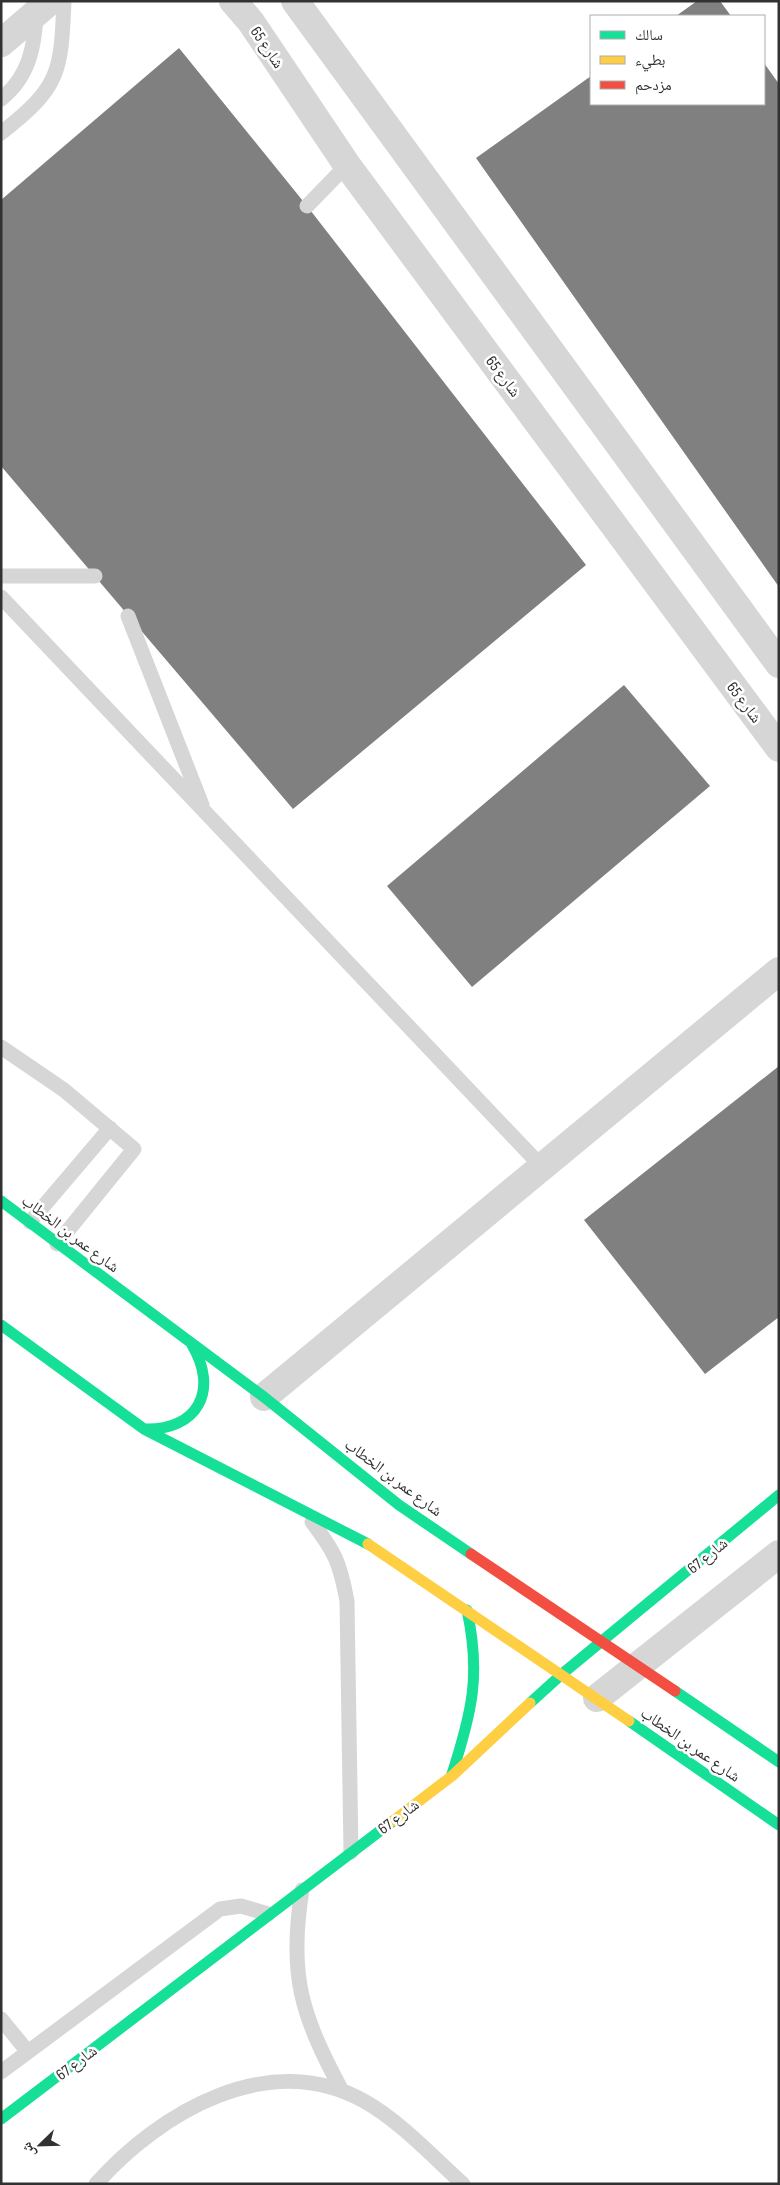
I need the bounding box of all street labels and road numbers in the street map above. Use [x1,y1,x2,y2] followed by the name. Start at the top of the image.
[246,23,288,72] street label: شارع 65
[481,353,524,401] street label: شارع 65
[722,679,765,727] street label: شارع 65
[18,1191,123,1277] street label: شارع عمر بن الخطاب
[341,1435,446,1521] street label: شارع عمر بن الخطاب
[684,1534,732,1578] street label: شارع 67
[637,1704,744,1787] street label: شارع عمر بن الخطاب
[375,1796,423,1839] street label: شارع 67
[53,2042,101,2085] street label: شارع 67

